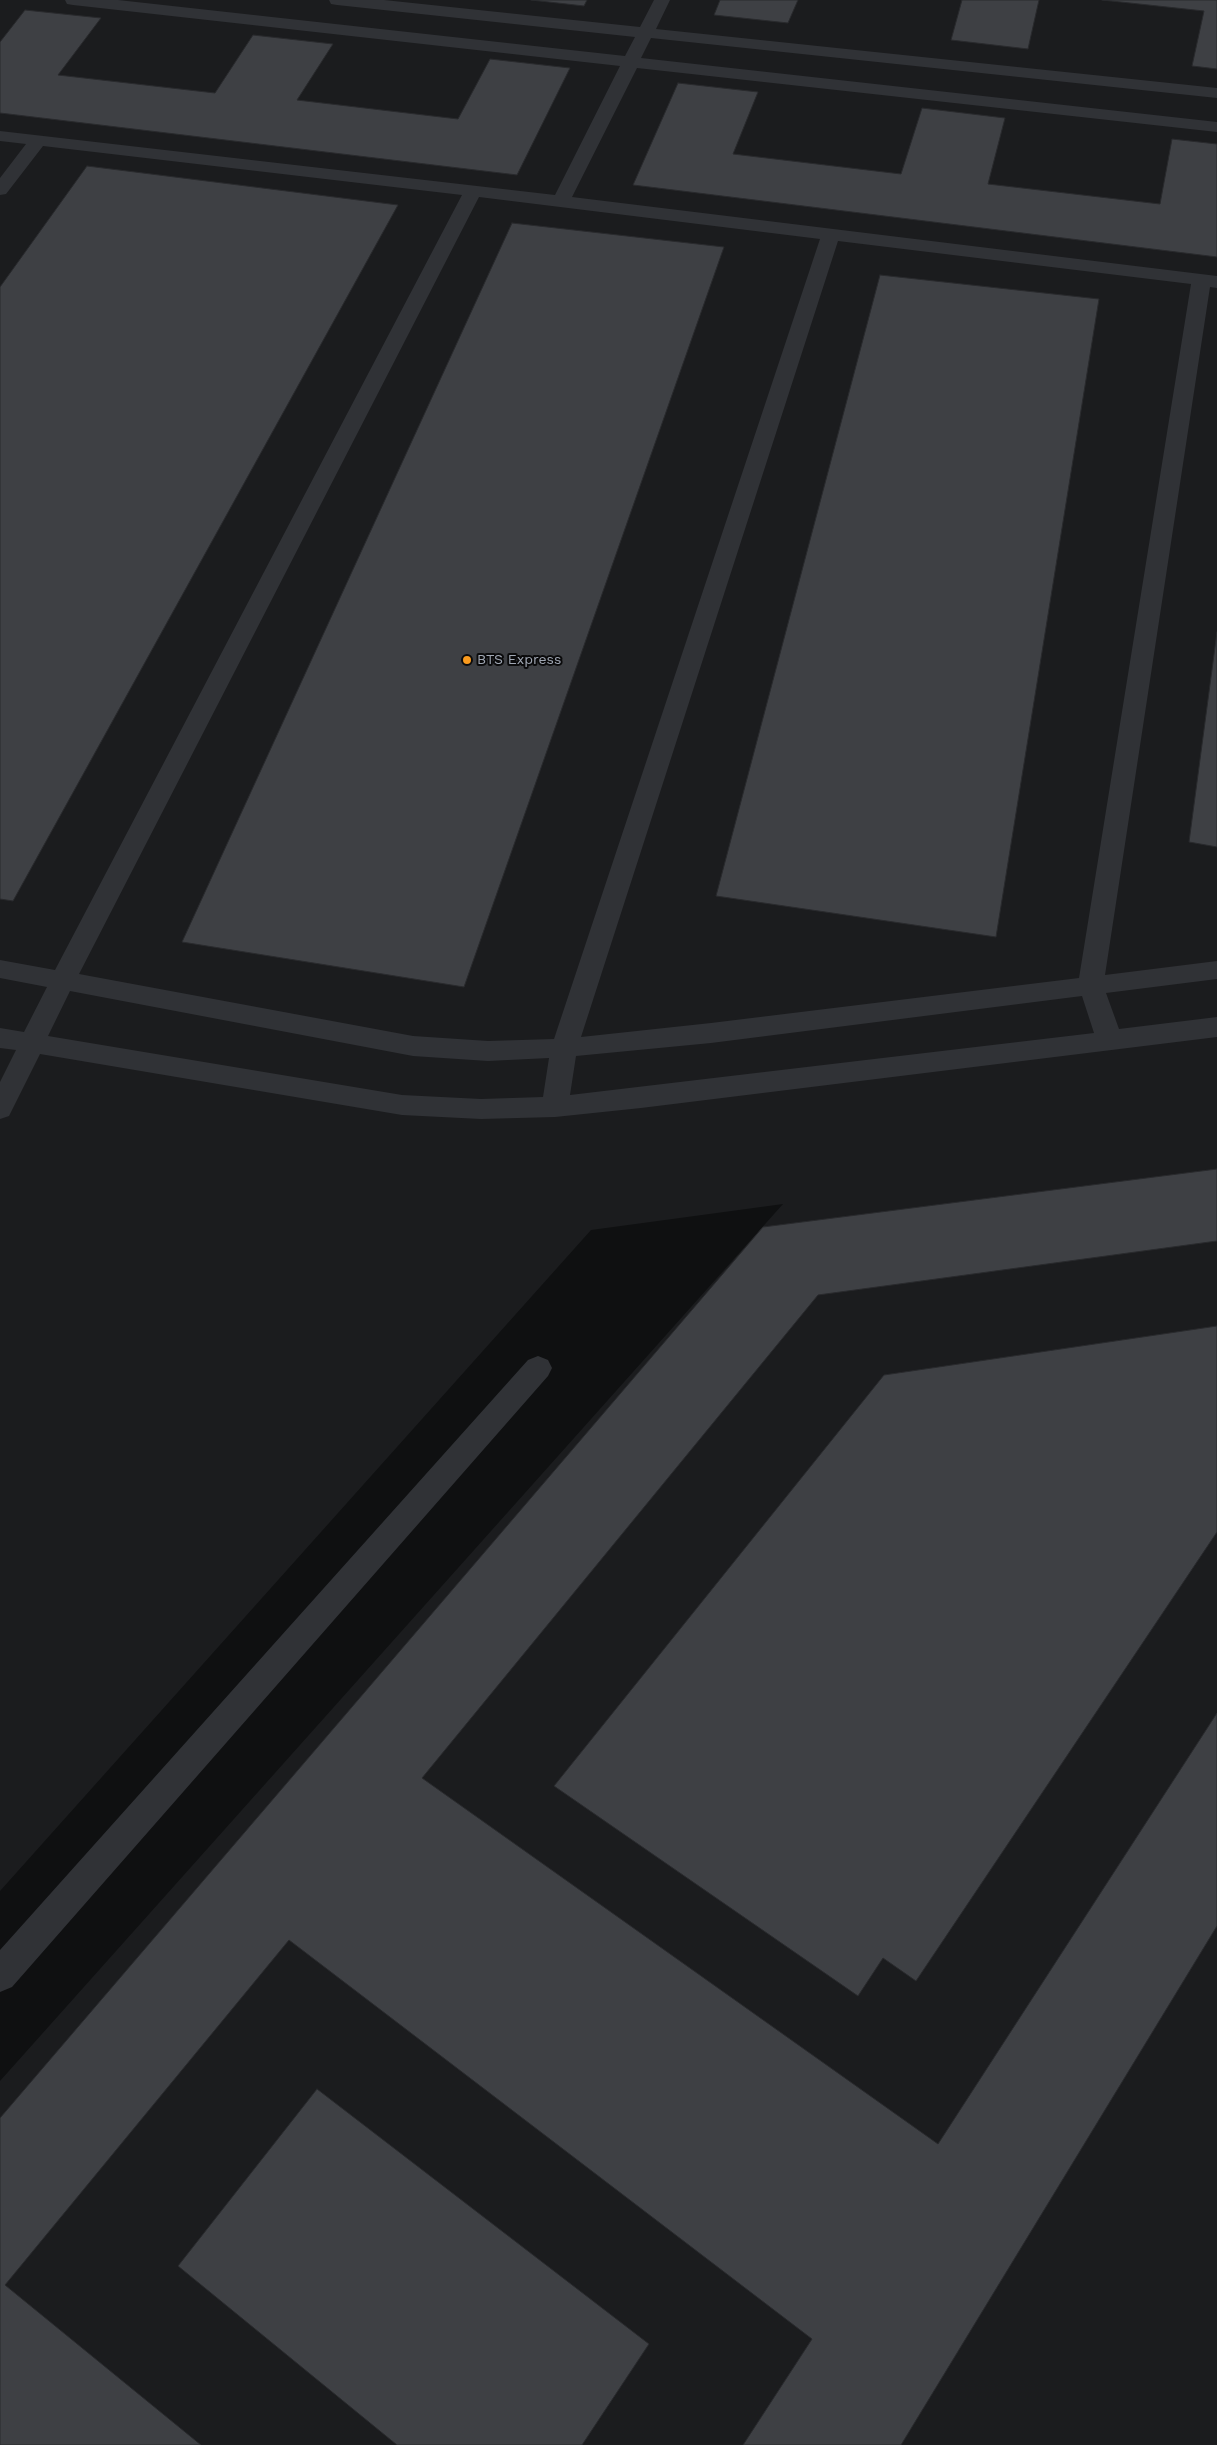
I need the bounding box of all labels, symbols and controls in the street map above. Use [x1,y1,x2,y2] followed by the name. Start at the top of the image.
[477,652,561,668] place label: BTS Express
[461,654,473,666] marker: BTS Express

